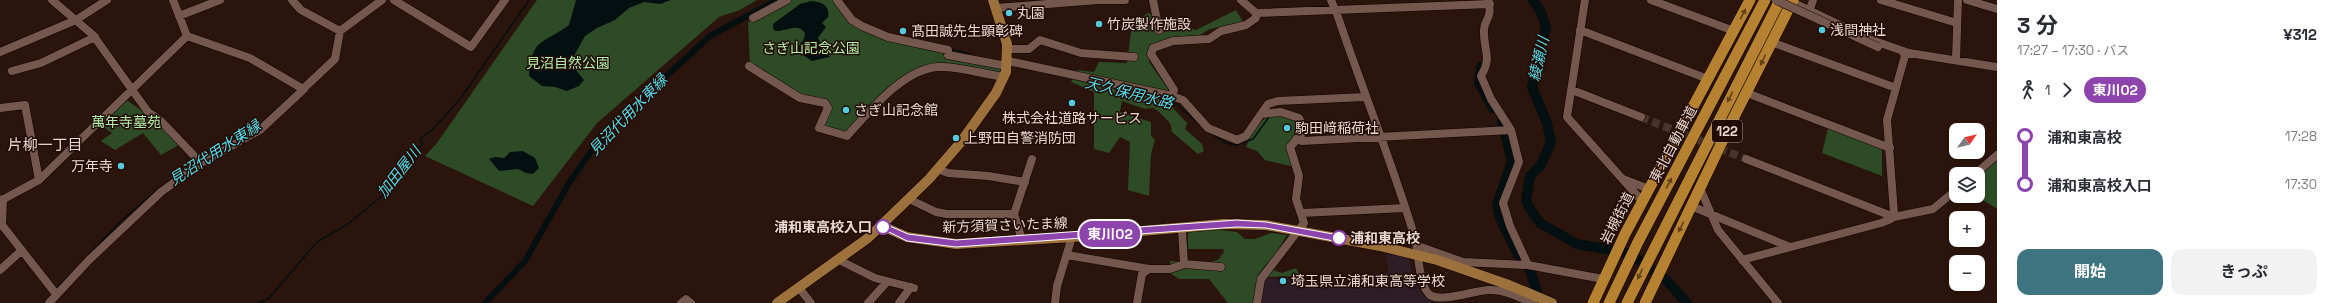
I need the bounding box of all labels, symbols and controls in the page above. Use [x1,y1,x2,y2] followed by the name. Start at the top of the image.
[1017,4,1045,22] place label: 丸園
[1004,8,1014,18] marker: 丸園
[1739,8,1746,20] one-way arrow
[2017,11,2058,39] text: 3 分
[1107,15,1191,33] place label: 竹炭製作施設
[1094,19,1104,29] marker: 竹炭製作施設
[1830,21,1886,39] place label: 浅間神社
[911,22,1023,40] place label: 髙田誠先生顕彰碑
[1817,25,1827,35] marker: 浅間神社
[2283,25,2317,44] text: ¥312
[898,26,908,36] marker: 髙田誠先生顕彰碑
[1524,33,1553,83] water label: 綾瀬川
[762,39,860,57] park label: さぎ山記念公園
[2017,42,2129,59] text: 17:27 – 17:30 · バス
[526,54,610,72] park label: 見沼自然公園
[1760,54,1766,65] one-way arrow
[584,69,672,159] water label: 見沼代用水東縁
[1083,72,1177,113] water label: 天久保用水路
[2017,79,2039,101] icon: walk
[2056,79,2078,101] icon: forward
[2092,81,2138,99] text: 東川02
[2045,82,2050,99] text: 1
[1727,91,1733,103] one-way arrow
[1067,98,1077,108] marker: 株式会社道路サービス
[854,101,938,119] place label: さぎ山記念館
[1645,103,1701,185] street label: 東北自動車道
[841,105,851,115] marker: さぎ山記念館
[1002,109,1142,127] place label: 株式会社道路サービス
[91,113,161,131] park label: 萬年寺墓苑
[166,115,266,189] water label: 見沼代用水東縁
[1295,119,1379,137] place label: 駒田﨑稲荷社
[1712,120,1742,142] road number: 122
[1282,123,1292,133] marker: 駒田﨑稲荷社
[1949,123,1985,159] north arrow
[1949,123,1985,291] map controls
[2047,128,2122,147] text: 浦和東高校
[2285,128,2317,145] text: 17:28
[964,129,1076,147] place label: 上野田自警消防団
[951,133,961,143] marker: 上野田自警消防団
[7,135,83,154] district label: 片柳一丁目
[373,141,426,201] water label: 加田屋川
[71,157,113,175] place label: 万年寺
[116,161,126,171] marker: 万年寺
[1949,167,1985,203] button: layers
[2047,176,2152,195] text: 浦和東高校入口
[2285,176,2317,193] text: 17:30
[1666,177,1672,189] one-way arrow
[1596,189,1638,247] street label: 岩槻街道
[1949,211,1985,247] button: +
[942,214,1068,236] street label: 新方須賀さいたま線
[774,218,872,236] place label: 浦和東高校入口
[875,219,891,235] marker: 浦和東高校入口
[1082,221,1138,247] line badge: 東川02
[1678,221,1684,232] one-way arrow
[1087,225,1133,243] text: 東川02
[1350,229,1420,247] place label: 浦和東高校
[1331,230,1347,246] marker: 浦和東高校
[2017,249,2163,295] button: 開始
[2171,249,2317,295] button: きっぷ
[1949,255,1985,291] button: −
[1637,268,1643,280] one-way arrow
[1291,272,1445,290] place label: 埼玉県立浦和東高等学校
[1278,276,1288,286] marker: 埼玉県立浦和東高等学校

